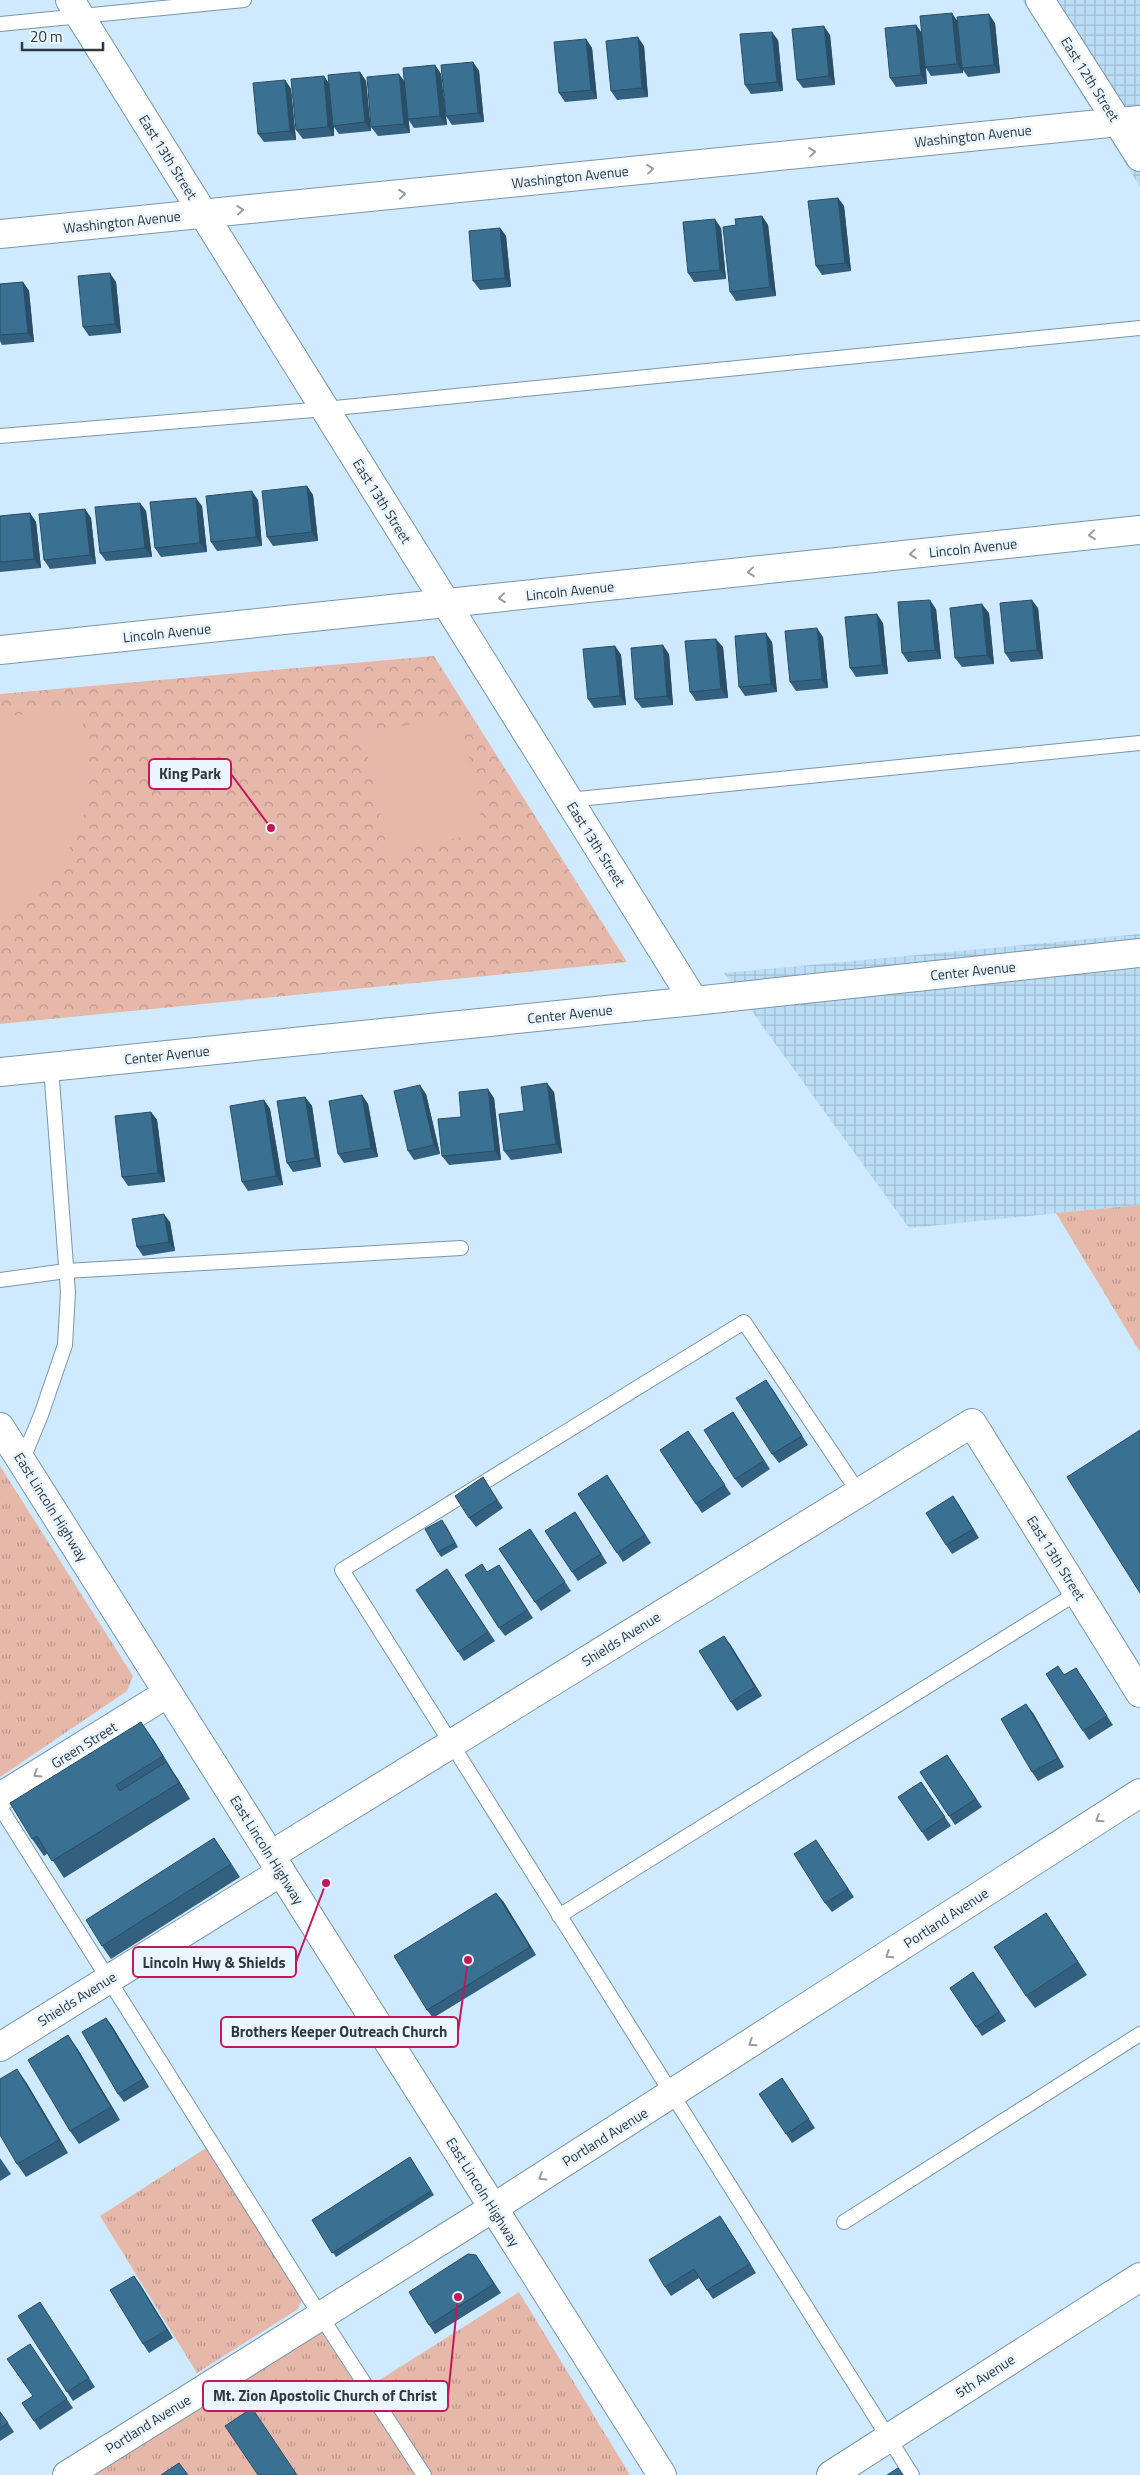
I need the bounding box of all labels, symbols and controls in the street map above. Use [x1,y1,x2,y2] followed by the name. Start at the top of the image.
[22,20,104,52] scale bar
[30,25,63,48] text: 20 m
[1056,32,1125,125] street label: East 12th Street
[134,110,203,203] street label: East 13th Street
[913,119,1033,152] street label: Washington Avenue
[808,147,816,158] one-way arrow
[510,160,630,193] street label: Washington Avenue
[647,164,655,175] one-way arrow
[398,189,406,200] one-way arrow
[62,205,182,238] street label: Washington Avenue
[236,205,244,216] one-way arrow
[348,454,417,547] street label: East 13th Street
[1087,529,1095,540] one-way arrow
[928,532,1018,563] street label: Lincoln Avenue
[908,548,916,559] one-way arrow
[747,566,755,577] one-way arrow
[525,575,615,606] street label: Lincoln Avenue
[498,592,506,603] one-way arrow
[122,617,212,648] street label: Lincoln Avenue
[149,759,231,789] callout: King Park
[159,762,221,785] text: King Park
[562,797,631,890] street label: East 13th Street
[929,956,1017,985] street label: Center Avenue
[526,999,614,1028] street label: Center Avenue
[123,1040,211,1069] street label: Center Avenue
[9,1448,94,1566] street label: East Lincoln Highway
[1022,1511,1091,1604] street label: East 13th Street
[577,1606,664,1671] street label: Shields Avenue
[47,1716,121,1773] street label: Green Street
[34,1767,43,1777] one-way arrow
[225,1791,310,1909] street label: East Lincoln Highway
[1095,1813,1104,1823] one-way arrow
[899,1882,992,1953] street label: Portland Avenue
[133,1947,296,1977] callout: Lincoln Hwy & Shields
[885,1948,894,1958] one-way arrow
[142,1951,286,1974] text: Lincoln Hwy & Shields
[33,1966,120,2031] street label: Shields Avenue
[221,2017,458,2047] callout: Brothers Keeper Outreach Church
[231,2020,447,2043] text: Brothers Keeper Outreach Church
[749,2036,758,2046] one-way arrow
[558,2102,652,2171] street label: Portland Avenue
[441,2133,526,2251] street label: East Lincoln Highway
[538,2171,547,2181] one-way arrow
[951,2348,1019,2403] street label: 5th Avenue
[203,2381,448,2411] callout: Mt. Zion Apostolic Church of Christ
[213,2384,438,2407] text: Mt. Zion Apostolic Church of Christ
[101,2389,195,2458] street label: Portland Avenue

